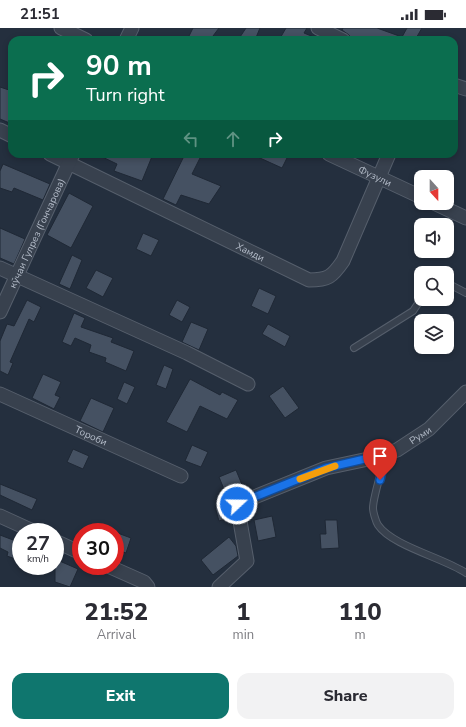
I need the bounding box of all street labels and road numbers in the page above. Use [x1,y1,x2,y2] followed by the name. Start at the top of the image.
[356,163,394,190] street label: Фузули
[6,176,69,291] street label: кӯчаи Гулрез (Гончарова)
[233,240,267,265] street label: Хамди
[72,423,109,450] street label: Тороби
[407,423,435,448] street label: Руми

